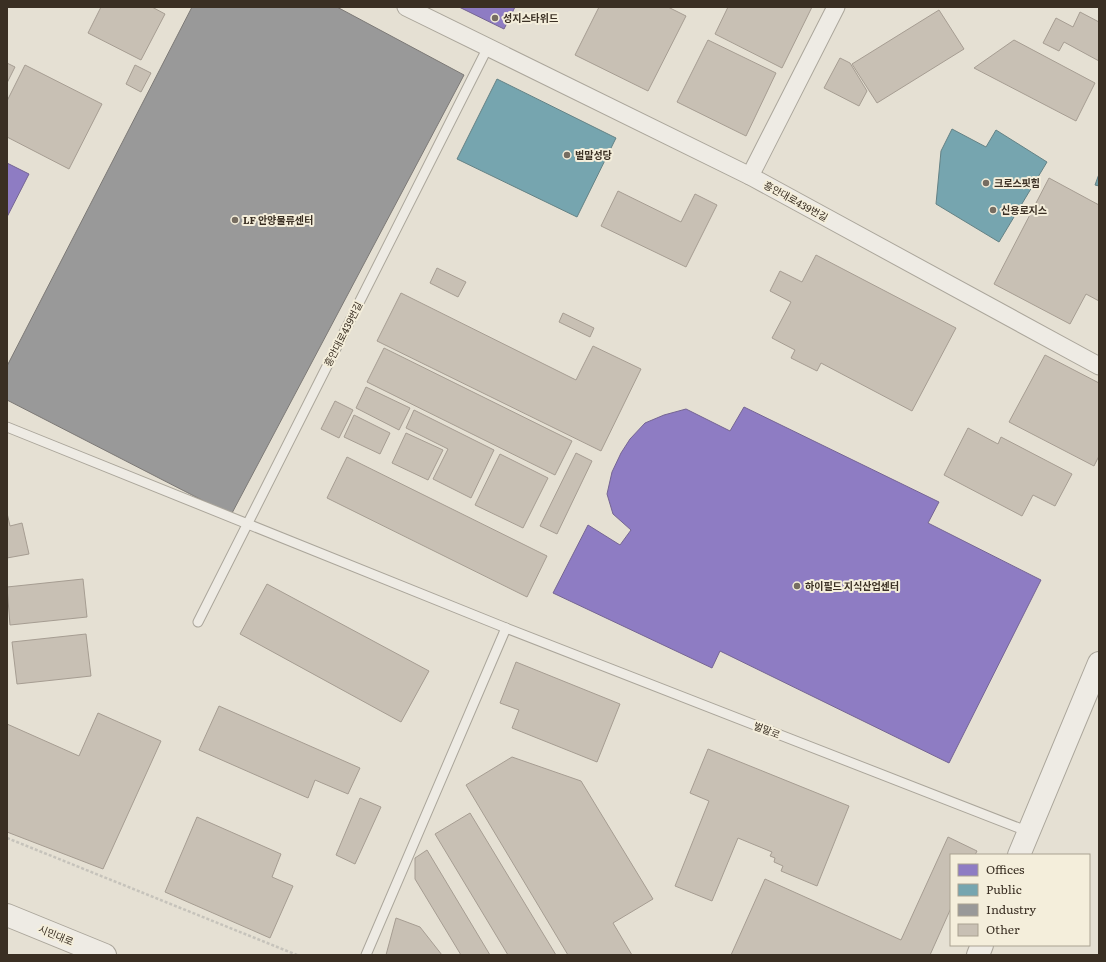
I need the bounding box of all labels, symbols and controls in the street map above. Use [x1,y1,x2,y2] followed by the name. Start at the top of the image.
[503,10,558,25] place label: 성지스타위드
[490,13,500,23] marker: 성지스타위드
[575,147,612,162] place label: 벌말성당
[562,150,572,160] marker: 벌말성당
[994,175,1040,190] place label: 크로스핏힘
[761,177,831,224] street label: 흥안대로439번길
[981,178,991,188] marker: 크로스핏힘
[1001,202,1047,217] place label: 신용로지스
[988,205,998,215] marker: 신용로지스
[243,212,313,227] place label: LF 안양물류센터
[230,215,240,225] marker: LF 안양물류센터
[320,299,365,369] street label: 흥안대로439번길
[805,578,899,593] place label: 하이필드 지식산업센터
[792,581,802,591] marker: 하이필드 지식산업센터
[752,718,783,741] street label: 벌말로
[950,854,1090,946] legend
[986,860,1025,878] text: Offices
[986,880,1022,898] text: Public
[986,900,1036,918] text: Industry
[986,920,1020,938] text: Other
[36,921,76,948] street label: 시민대로

